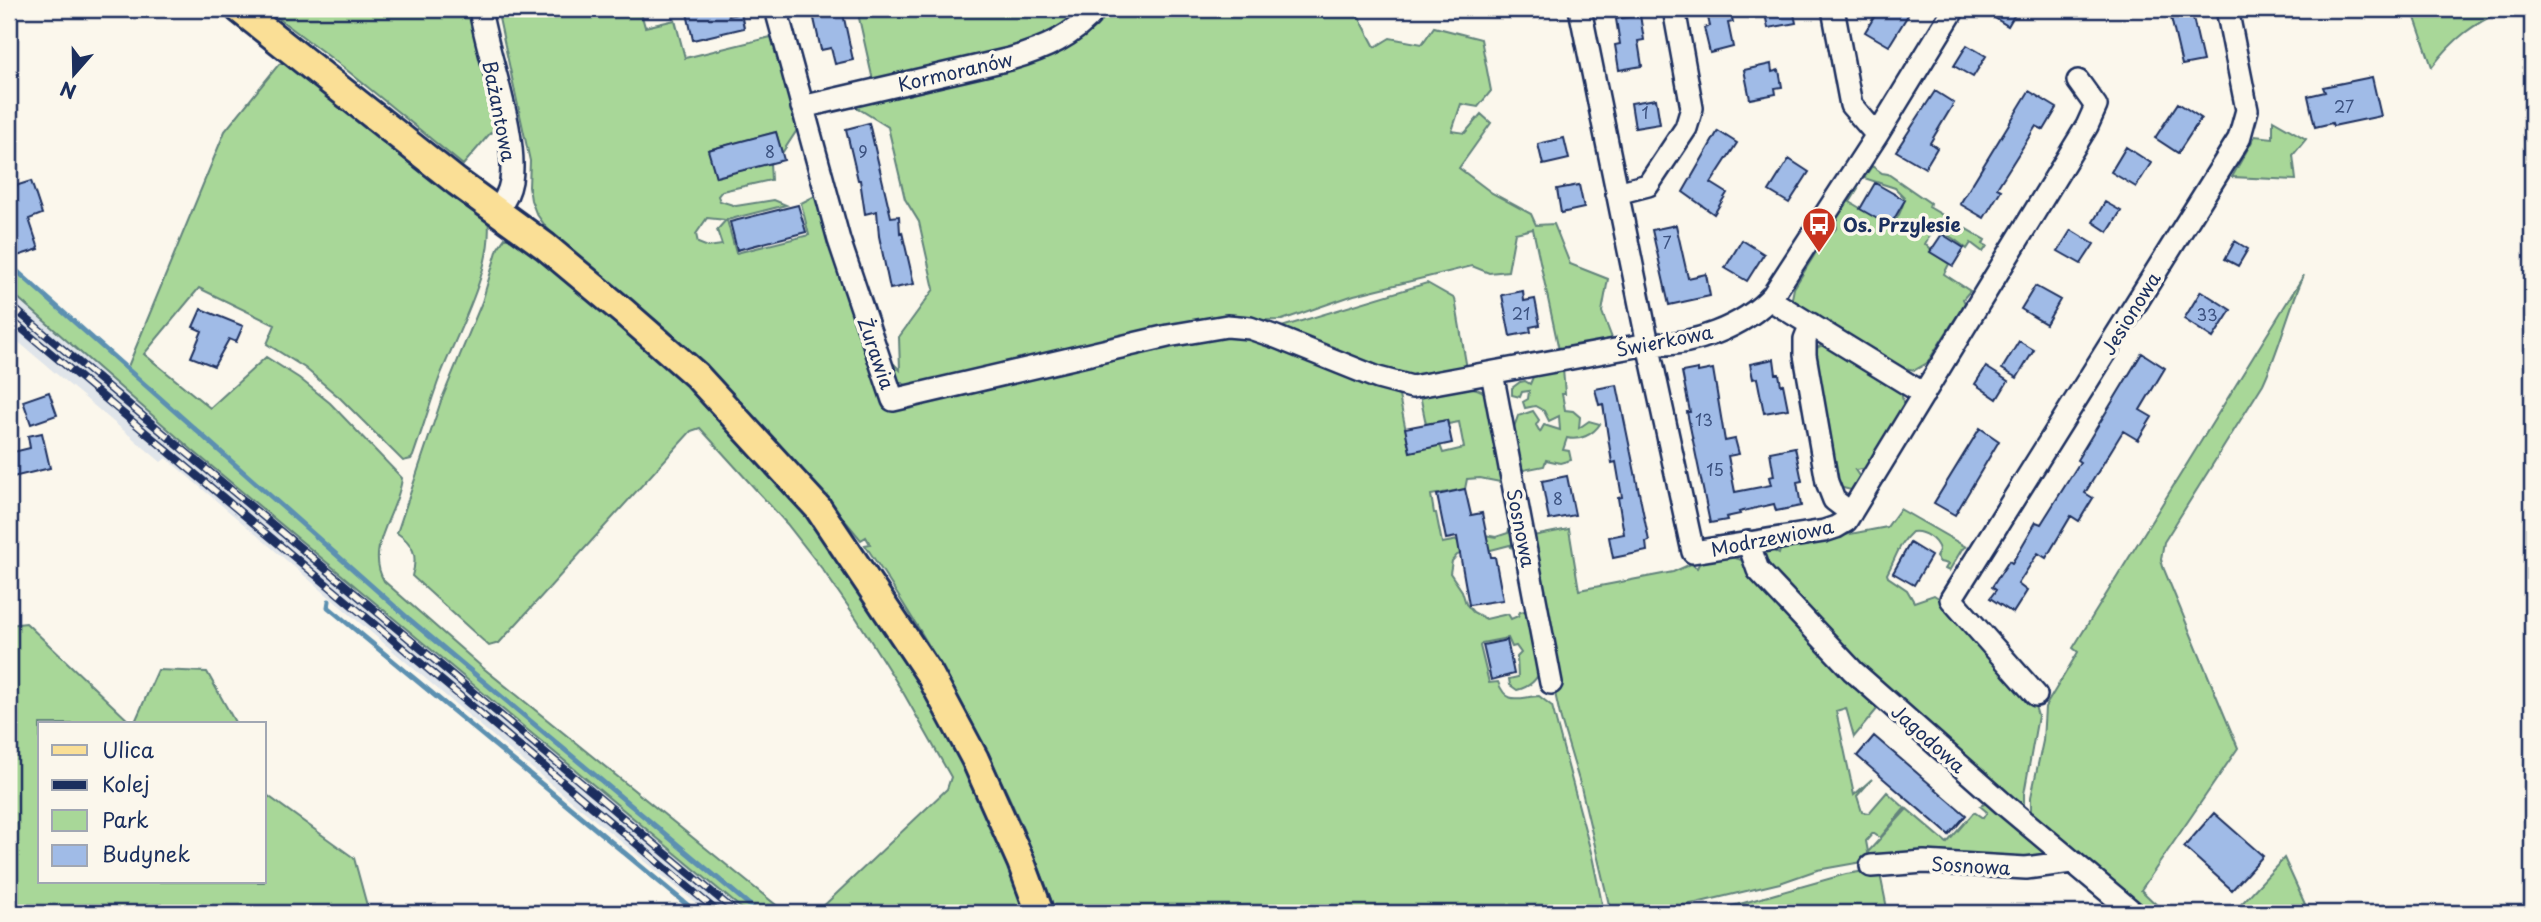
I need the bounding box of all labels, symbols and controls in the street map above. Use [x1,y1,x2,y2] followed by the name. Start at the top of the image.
[38,38,108,108] north arrow
[895,44,1015,98] street label: Kormoranów
[477,58,524,164] street label: Bażantowa
[56,75,80,107] text: N
[2334,94,2354,118] house number: 27
[1641,100,1649,124] house number: 1
[765,139,775,163] house number: 8
[858,139,868,163] house number: 9
[1800,205,1838,254] bus stop icon: Os. Przylesie
[1843,210,1961,238] place label: Os. Przylesie
[1662,230,1672,254] house number: 7
[2093,266,2167,360] street label: Jesionowa
[1512,301,1530,325] house number: 21
[2196,302,2218,326] house number: 33
[852,313,903,393] street label: Żurawia
[1613,317,1715,363] street label: Świerkowa
[1695,407,1713,431] house number: 13
[1706,457,1724,481] house number: 15
[1501,486,1543,570] street label: Sosnowa
[1553,486,1563,510] house number: 8
[1708,511,1836,563] street label: Modrzewiowa
[1886,697,1973,779] street label: Jagodowa
[38,722,266,884] legend
[102,733,155,765] text: Ulica
[102,767,150,799] text: Kolej
[102,803,149,835] text: Park
[102,837,191,869] text: Budynek
[1931,849,2011,881] street label: Sosnowa

